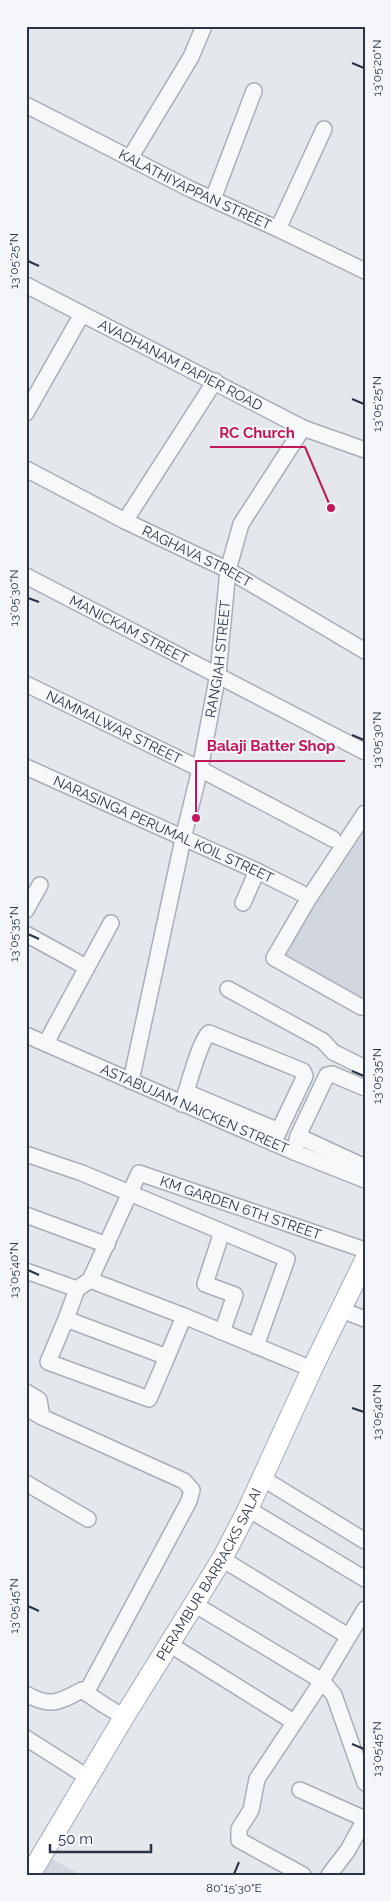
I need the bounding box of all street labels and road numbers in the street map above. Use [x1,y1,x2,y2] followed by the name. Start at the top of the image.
[116,146,274,233] street label: KALATHIYAPPAN STREET
[96,316,265,414] street label: AVADHANAM PAPIER ROAD
[140,522,255,590] street label: RAGHAVA STREET
[67,592,192,667] street label: MANICKAM STREET
[202,599,233,719] street label: RANGIAH STREET
[44,687,185,767] street label: NAMMALWAR STREET
[51,772,277,886] street label: NARASINGA PERUMAL KOIL STREET
[98,1061,291,1157] street label: ASTABUJAM NAICKEN STREET
[158,1173,324,1243] street label: KM GARDEN 6TH STREET
[153,1486,264,1663] street label: PERAMBUR BARRACKS SALAI

